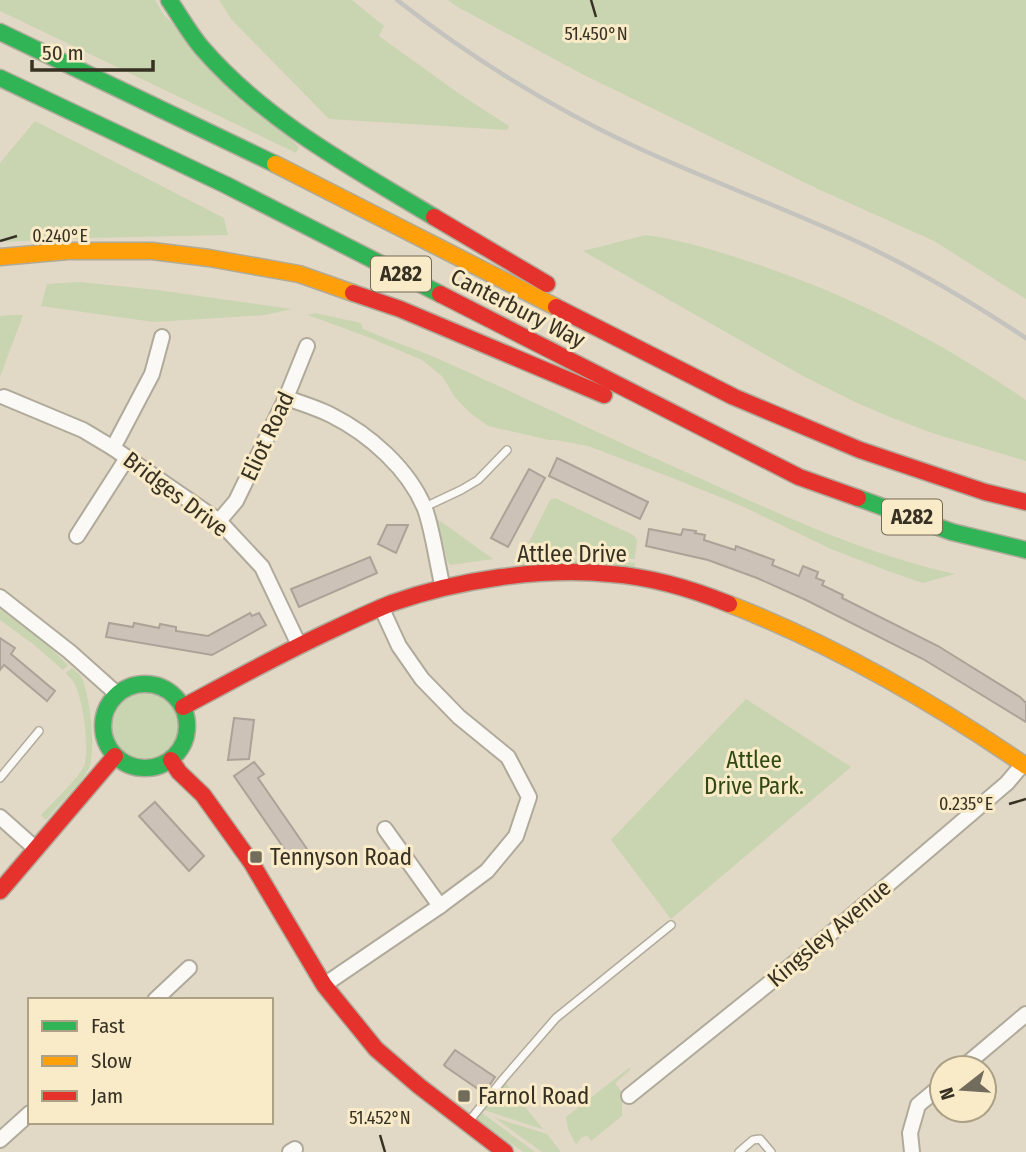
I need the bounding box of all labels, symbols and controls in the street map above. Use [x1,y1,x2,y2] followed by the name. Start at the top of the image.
[564,23,628,45] text: 51.450°N
[32,28,152,72] scale bar
[42,40,84,66] text: 50 m
[32,225,88,247] text: 0.240°E
[371,256,431,292] road number: A282
[446,262,591,354] street label: Canterbury Way
[234,387,300,485] street label: Eliot Road
[118,445,234,543] street label: Bridges Drive
[882,500,942,534] road number: A282
[517,540,627,568] street label: Attlee Drive
[704,746,804,800] park label: Attlee Drive Park.
[939,793,993,815] text: 0.235°E
[270,843,412,871] place label: Tennyson Road
[248,849,264,865] marker: Tennyson Road
[762,873,896,993] street label: Kingsley Avenue
[28,998,273,1124] legend
[91,1013,125,1039] text: Fast
[91,1048,132,1074] text: Slow
[928,1054,998,1124] north arrow
[478,1082,589,1110] place label: Farnol Road
[91,1083,123,1109] text: Jam
[935,1085,960,1103] text: N
[456,1088,472,1104] marker: Farnol Road
[349,1107,411,1129] text: 51.452°N

